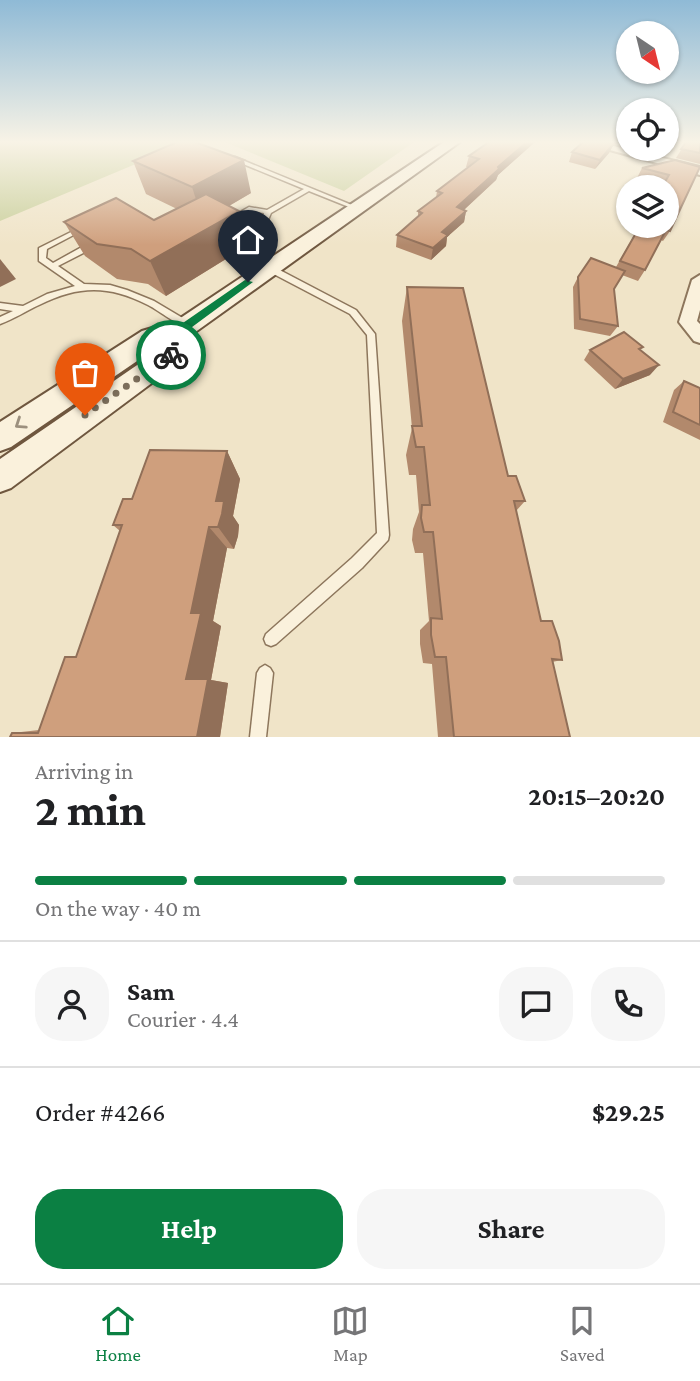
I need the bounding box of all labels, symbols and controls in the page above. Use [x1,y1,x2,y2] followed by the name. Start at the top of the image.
[616,21,679,84] north arrow
[616,21,679,238] map controls
[616,98,679,161] button: locate
[616,175,679,238] button: layers
[218,210,278,282] pin
[229,221,267,259] icon: home
[136,320,206,390] courier
[152,336,190,374] icon: bike
[55,343,115,415] pin
[66,354,104,392] icon: bag
[15,416,28,429] one-way arrow
[35,758,133,784] text: Arriving in
[528,782,665,811] text: 20:15–20:20
[35,784,146,835] text: 2 min
[35,895,201,921] text: On the way · 40 m
[35,967,109,1041] button: person
[499,967,573,1041] button: chat
[591,967,665,1041] button: phone
[127,977,175,1006] text: Sam
[127,1006,239,1032] text: Courier · 4.4
[35,1098,166,1127] text: Order #4266
[592,1098,665,1127] text: $29.25
[35,1189,343,1269] button: Help
[357,1189,665,1269] button: Share
[95,1302,141,1365] tab: Home
[331,1302,369,1365] tab: Map
[560,1302,605,1365] tab: Saved

